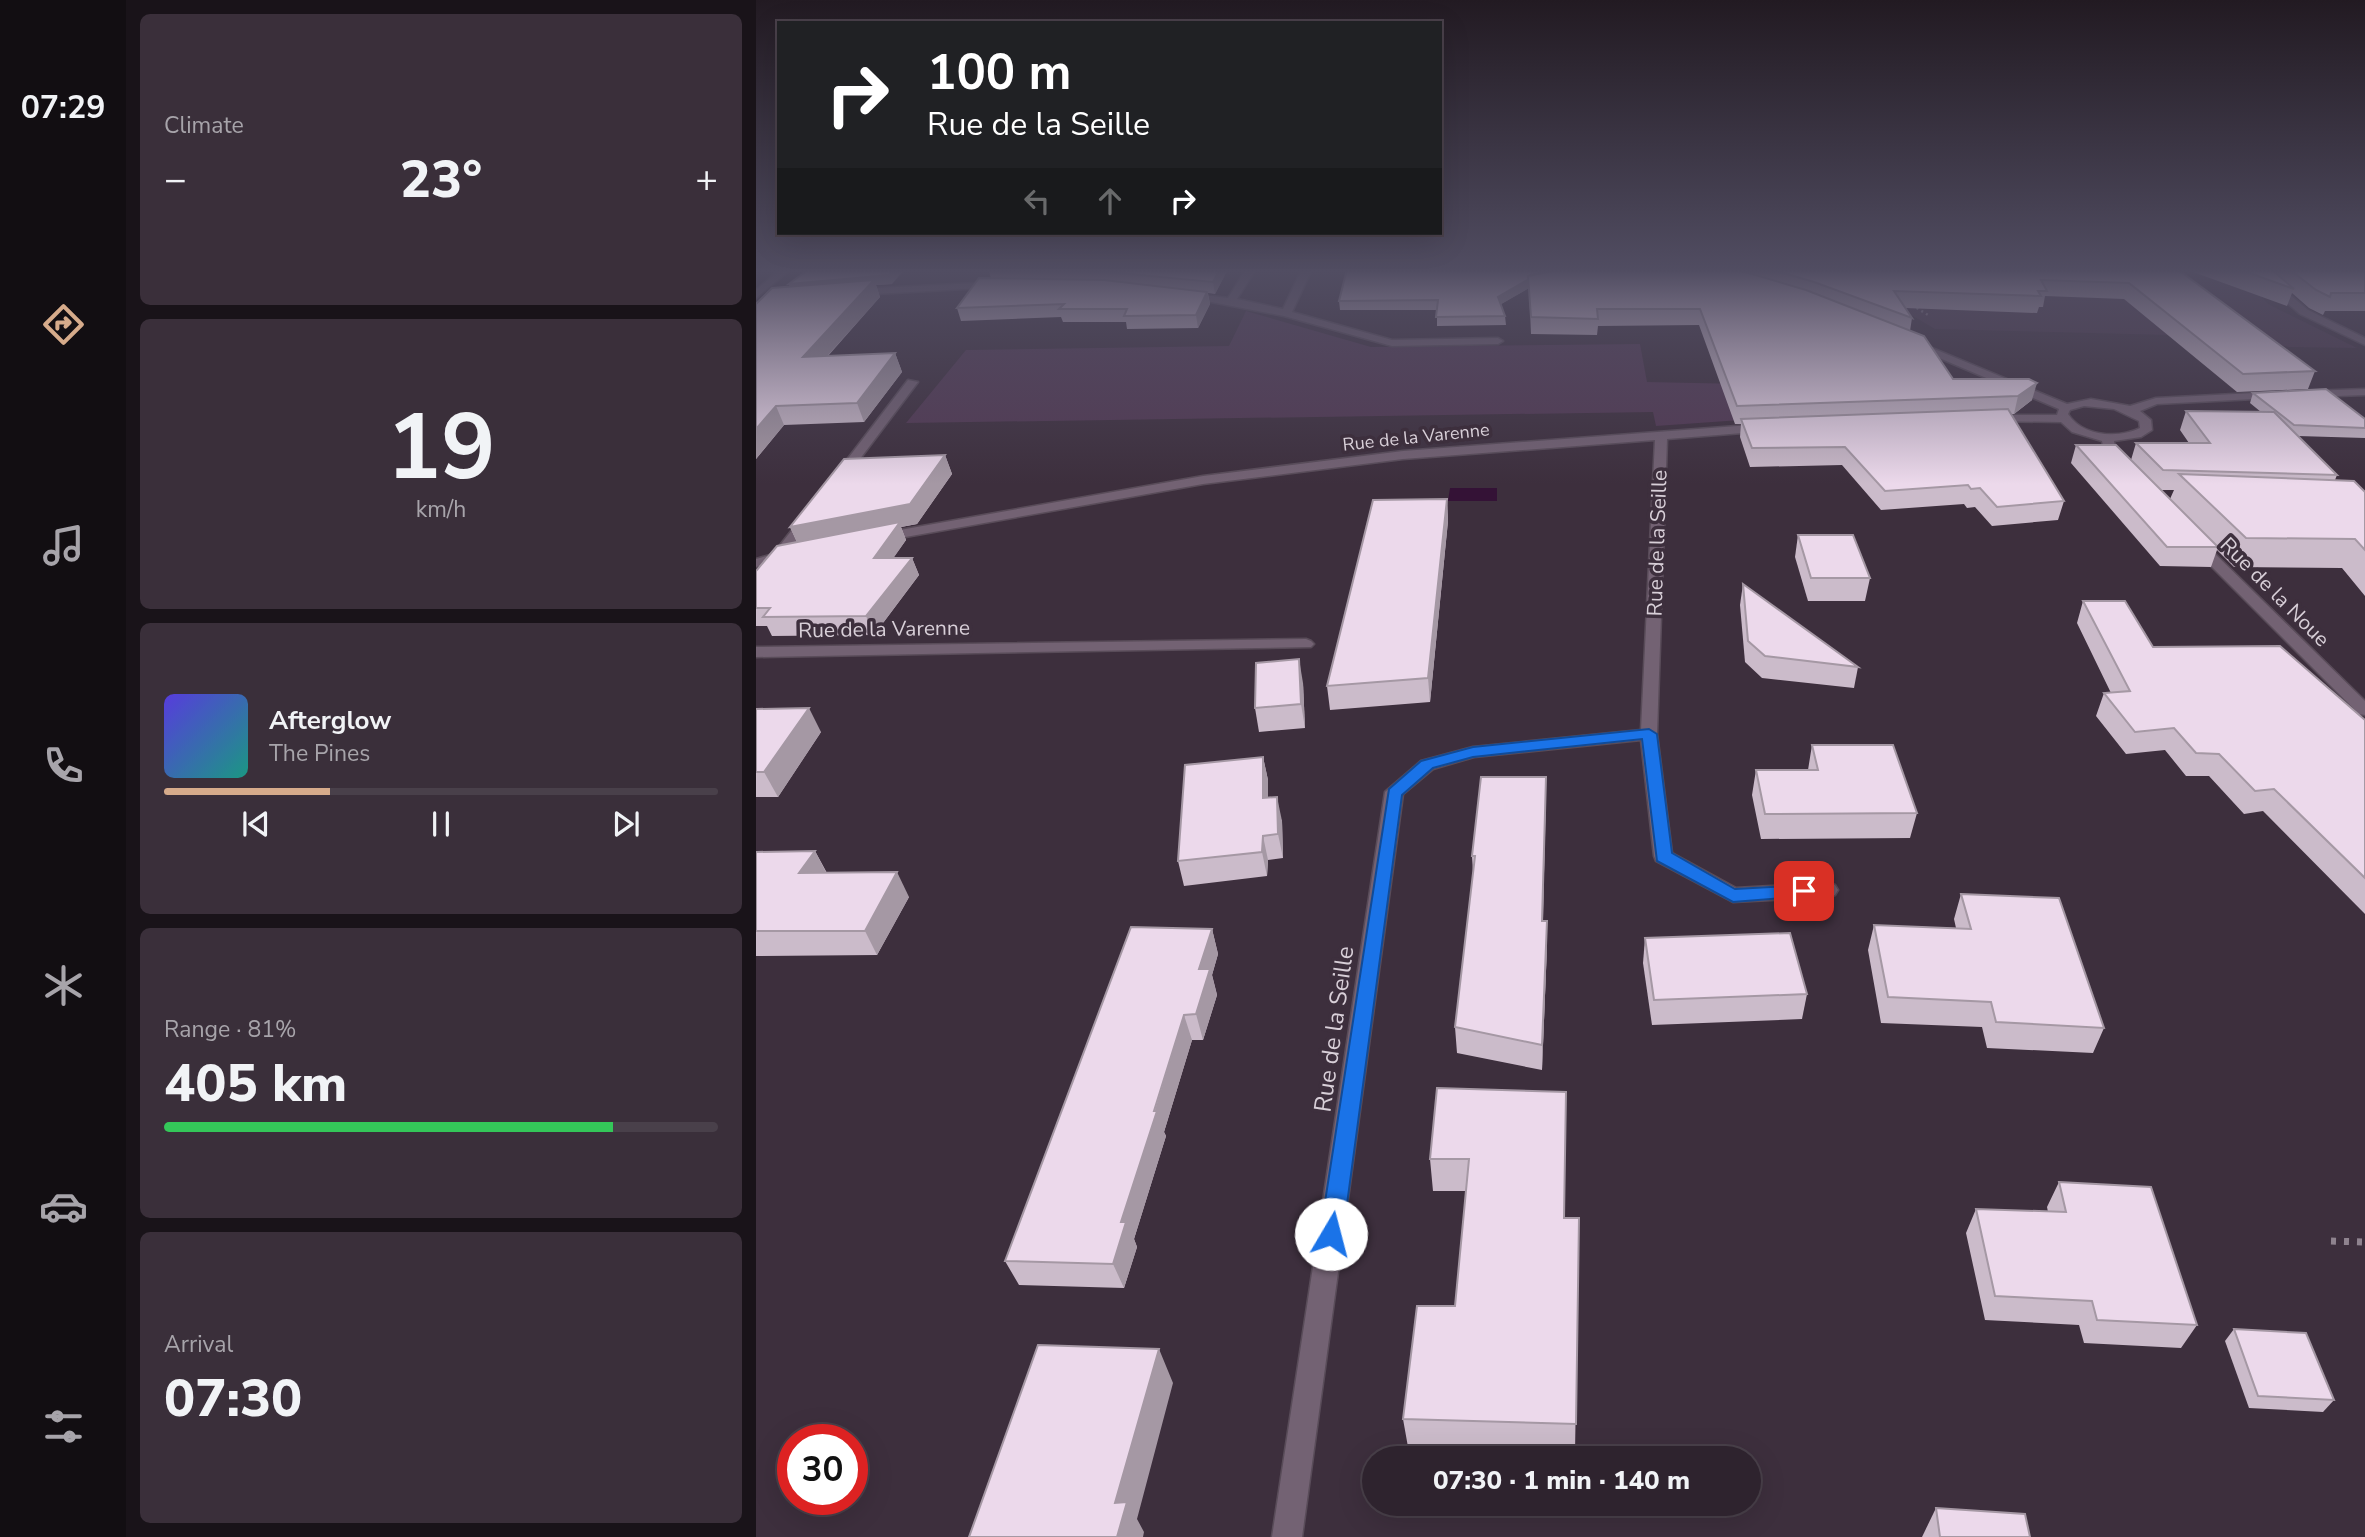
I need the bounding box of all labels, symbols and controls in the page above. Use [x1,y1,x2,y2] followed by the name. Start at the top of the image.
[927,39,1071,106] text: 100 m
[812,49,903,140] icon: right
[21,86,105,129] text: 07:29
[927,103,1150,146] text: Rue de la Seille
[164,110,244,141] text: Climate
[400,144,482,215] text: 23°
[164,154,187,205] text: −
[695,154,718,205] text: +
[1018,182,1056,220] icon: left
[1091,182,1129,220] icon: ahead
[1164,182,1202,220] icon: right
[39,300,88,349] icon: directions
[386,386,496,510] text: 19
[1341,417,1491,457] street label: Rue de la Varenne
[1640,469,1674,617] street label: Rue de la Seille
[416,494,466,525] text: km/h
[39,521,88,570] icon: music
[2214,531,2336,653] street label: Rue de la Noue
[798,614,970,644] street label: Rue de la Varenne
[269,703,392,738] text: Afterglow
[269,738,370,769] text: The Pines
[39,741,88,790] icon: phone
[237,805,275,843] icon: previous
[422,805,460,843] icon: pause
[607,805,645,843] icon: next
[1774,861,1834,921] pin
[1785,872,1823,910] icon: arrive
[1307,944,1361,1114] street label: Rue de la Seille
[39,961,88,1010] icon: climate
[164,1014,296,1045] text: Range · 81%
[164,1048,347,1119] text: 405 km
[39,1182,88,1231] icon: car
[1294,1197,1368,1271] position arrow
[164,1329,233,1360] text: Arrival
[164,1363,302,1434] text: 07:30
[39,1402,88,1451] icon: filters
[777,1424,868,1515] speed limit sign: 30
[1433,1463,1690,1498] text: 07:30 · 1 min · 140 m

